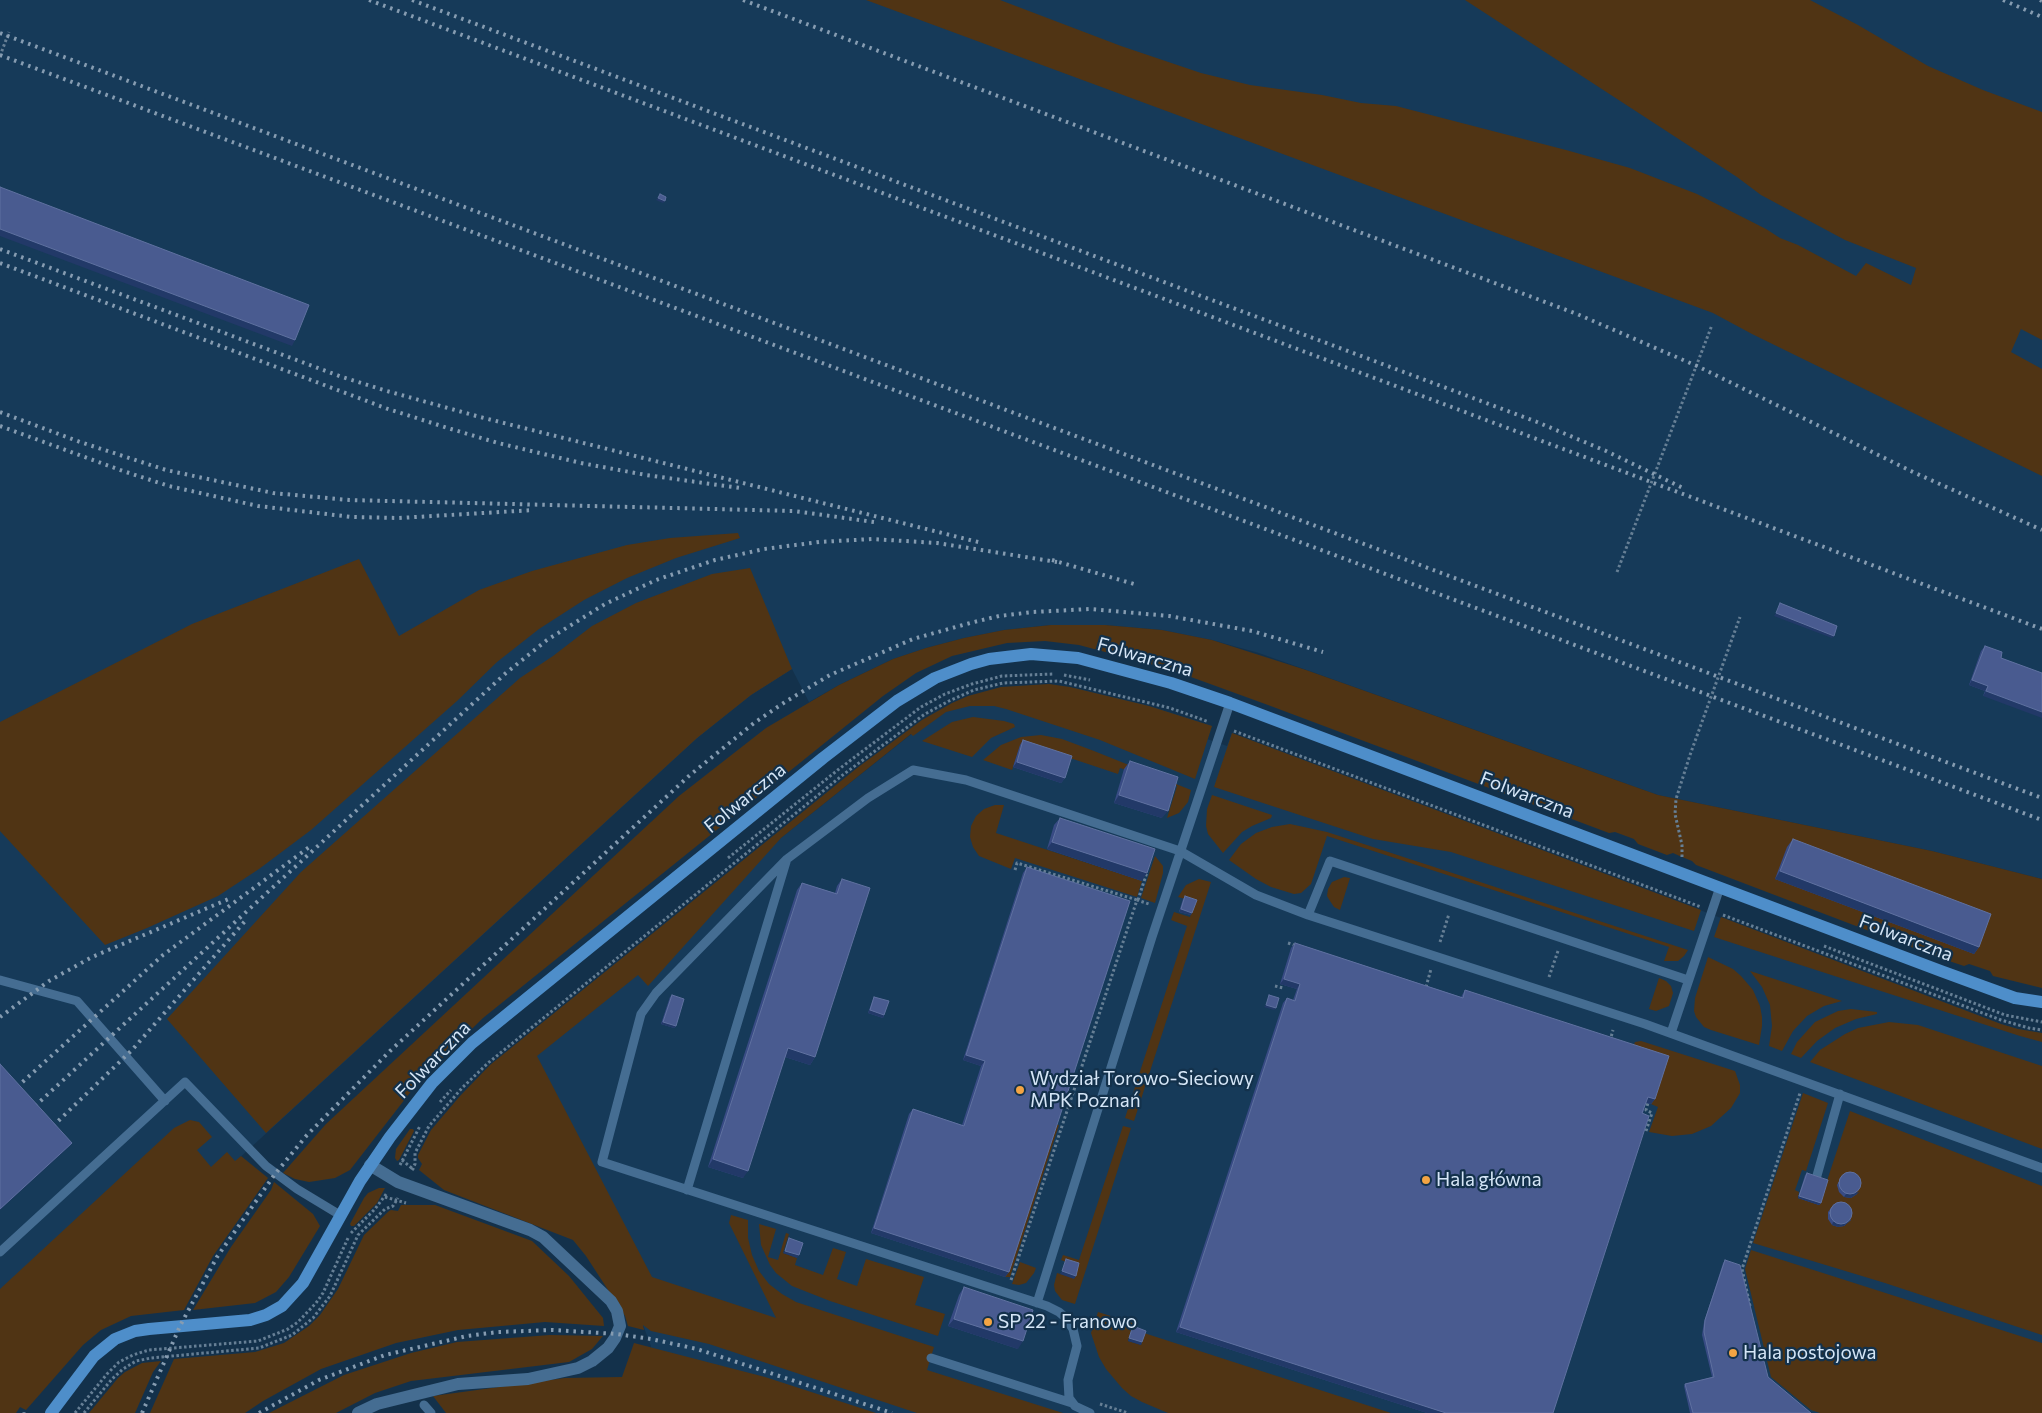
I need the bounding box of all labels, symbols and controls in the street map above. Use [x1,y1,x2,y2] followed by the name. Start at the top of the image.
[1094,632,1196,682] street label: Folwarczna
[700,758,790,838] street label: Folwarczna
[1477,767,1577,823] street label: Folwarczna
[1856,910,1956,966] street label: Folwarczna
[391,1017,475,1103] street label: Folwarczna
[1030,1068,1254,1112] place label: Wydział Torowo-Sieciowy MPK Poznań
[1014,1084,1026,1096] marker: Wydział Torowo-Sieciowy MPK Poznań
[1436,1169,1542,1191] place label: Hala główna
[1420,1174,1432,1186] marker: Hala główna
[998,1311,1137,1333] place label: SP 22 - Franowo
[982,1316,994,1328] marker: SP 22 - Franowo
[1743,1342,1876,1364] place label: Hala postojowa
[1727,1347,1739,1359] marker: Hala postojowa

